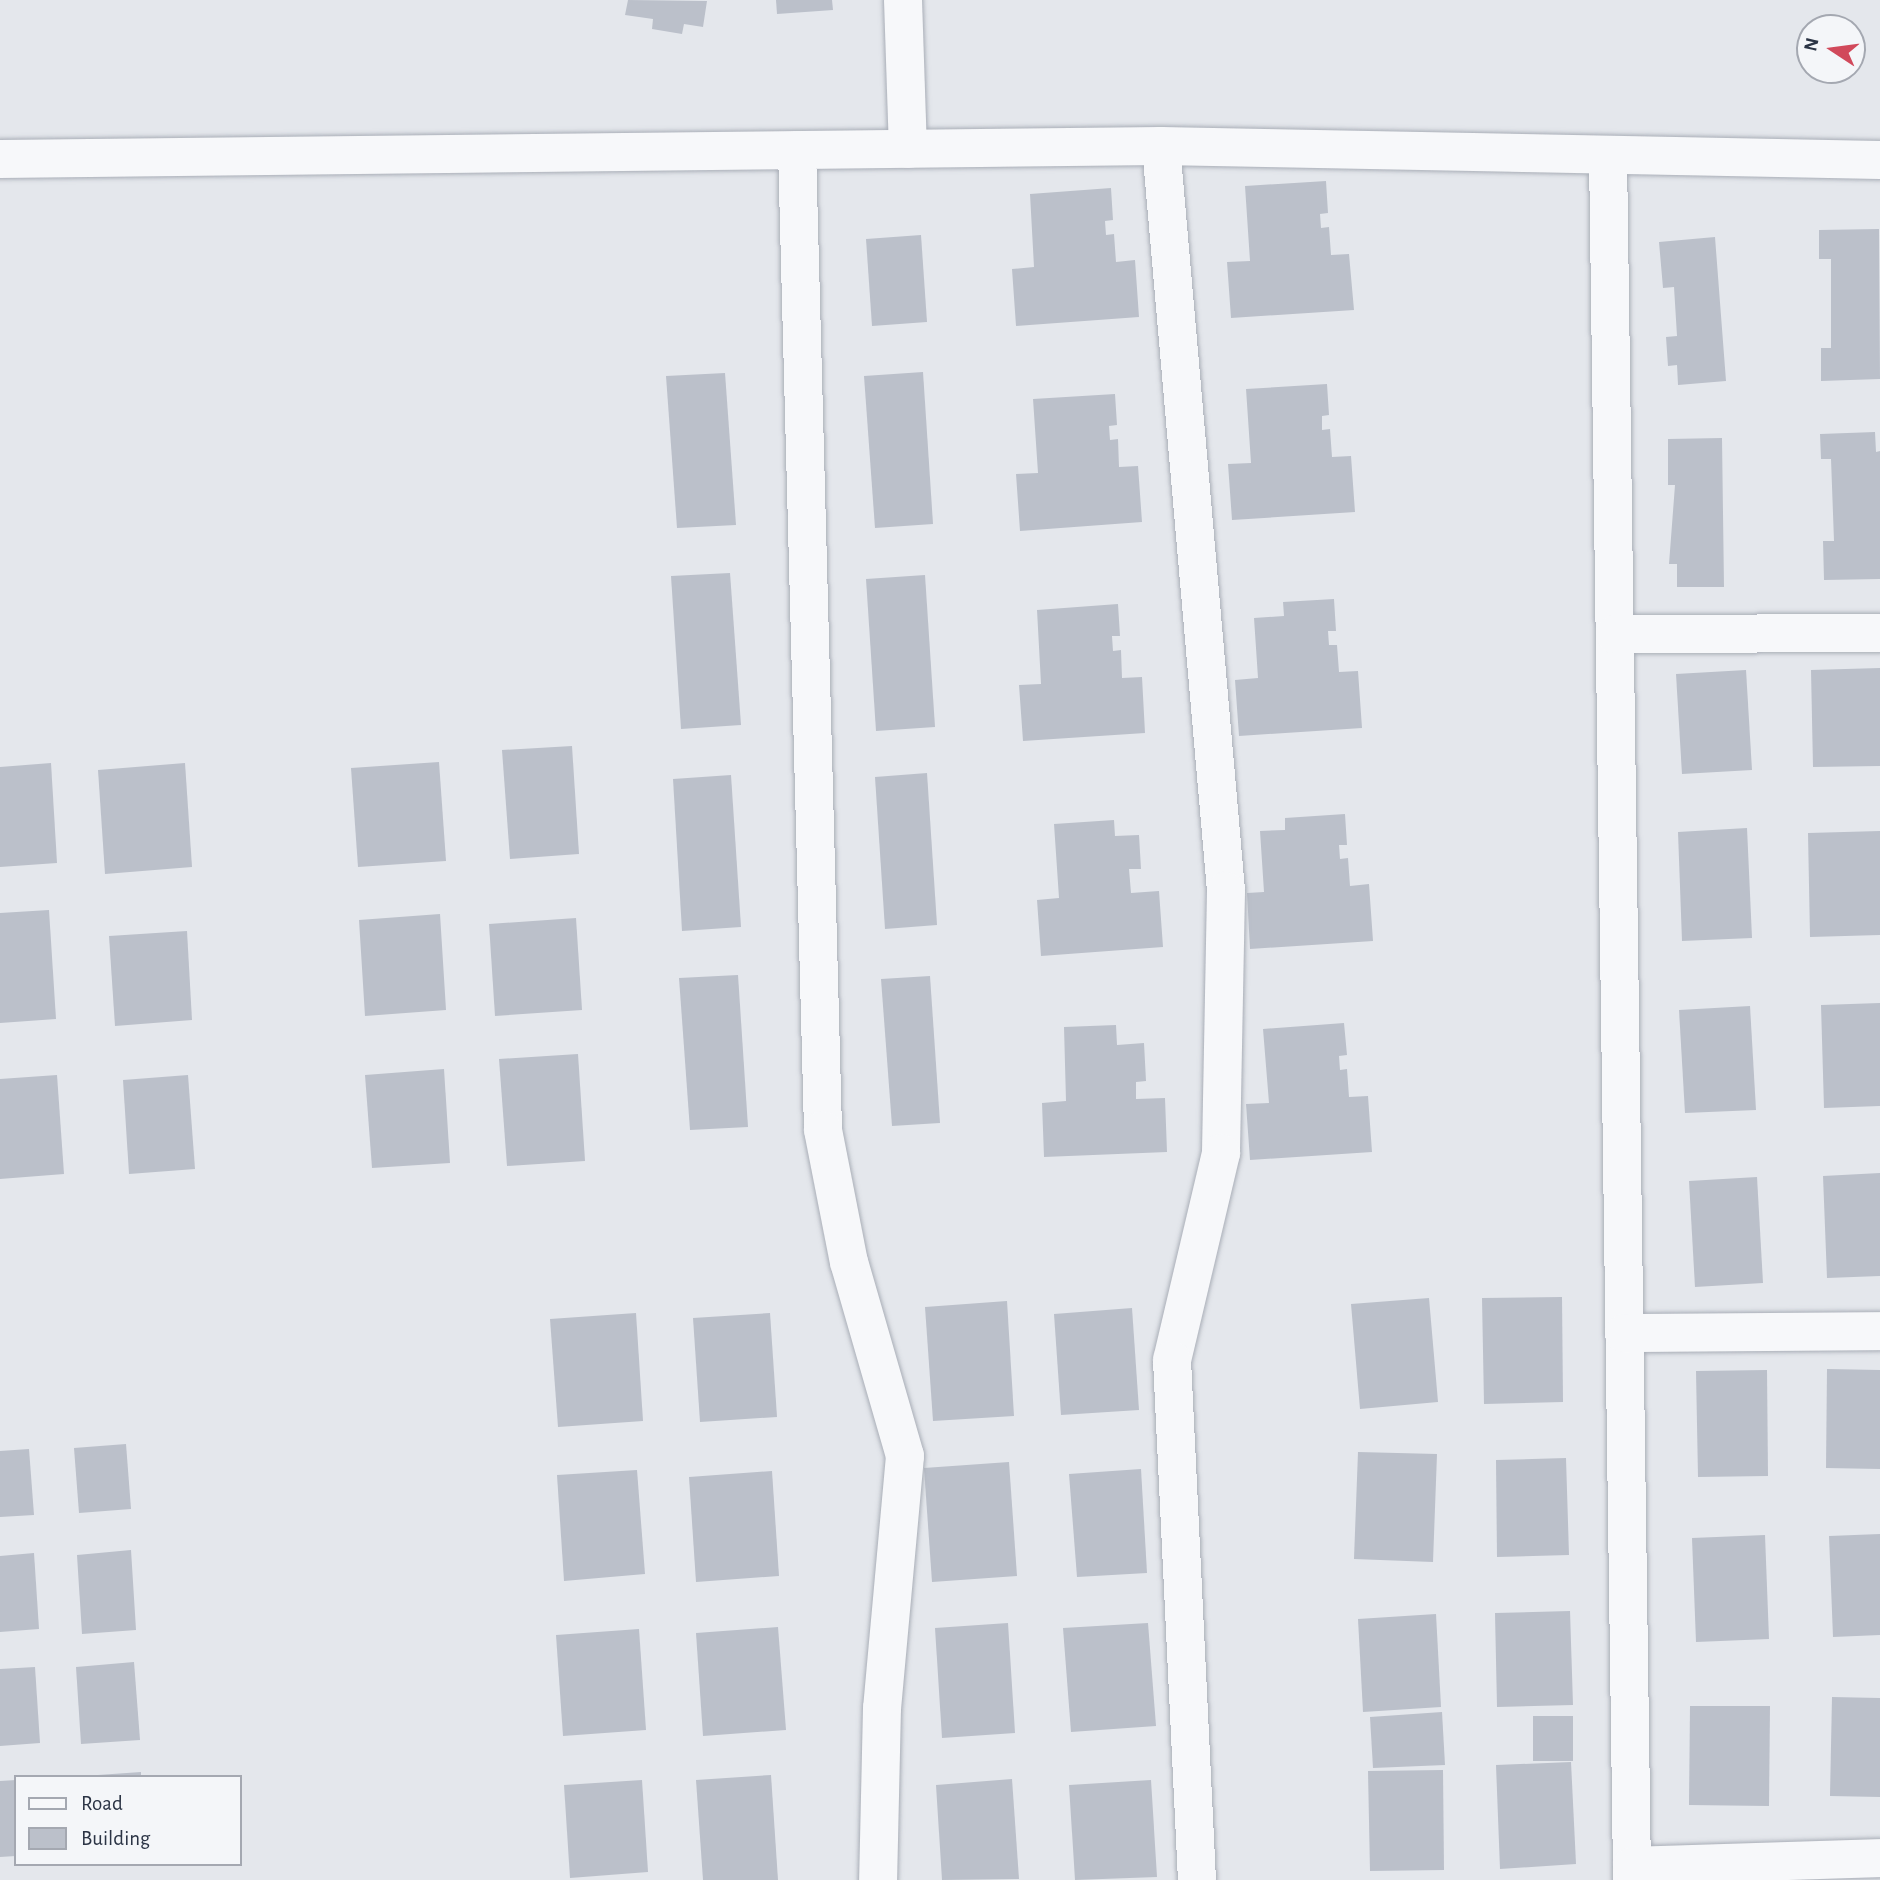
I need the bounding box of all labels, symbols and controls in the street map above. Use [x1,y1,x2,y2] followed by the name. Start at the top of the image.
[1796,14,1866,84] north arrow
[1801,36,1823,53] text: N
[14,1775,242,1866] legend
[81,1793,123,1814] text: Road
[81,1828,150,1849] text: Building

